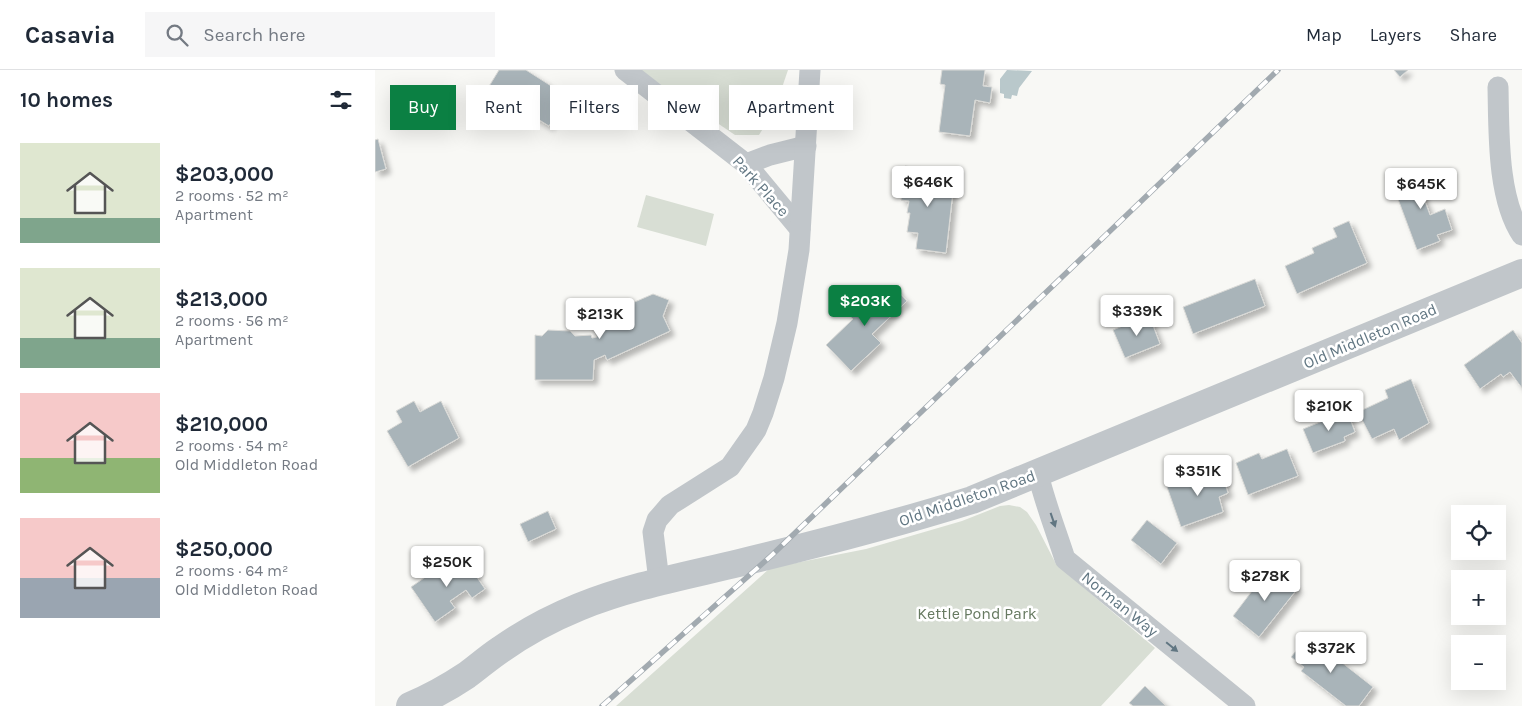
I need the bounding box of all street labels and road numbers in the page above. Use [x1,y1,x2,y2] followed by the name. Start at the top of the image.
[729,152,793,220] street label: Park Place
[1300,299,1440,373] street label: Old Middleton Road
[896,466,1038,530] street label: Old Middleton Road
[1078,567,1162,641] street label: Norman Way

